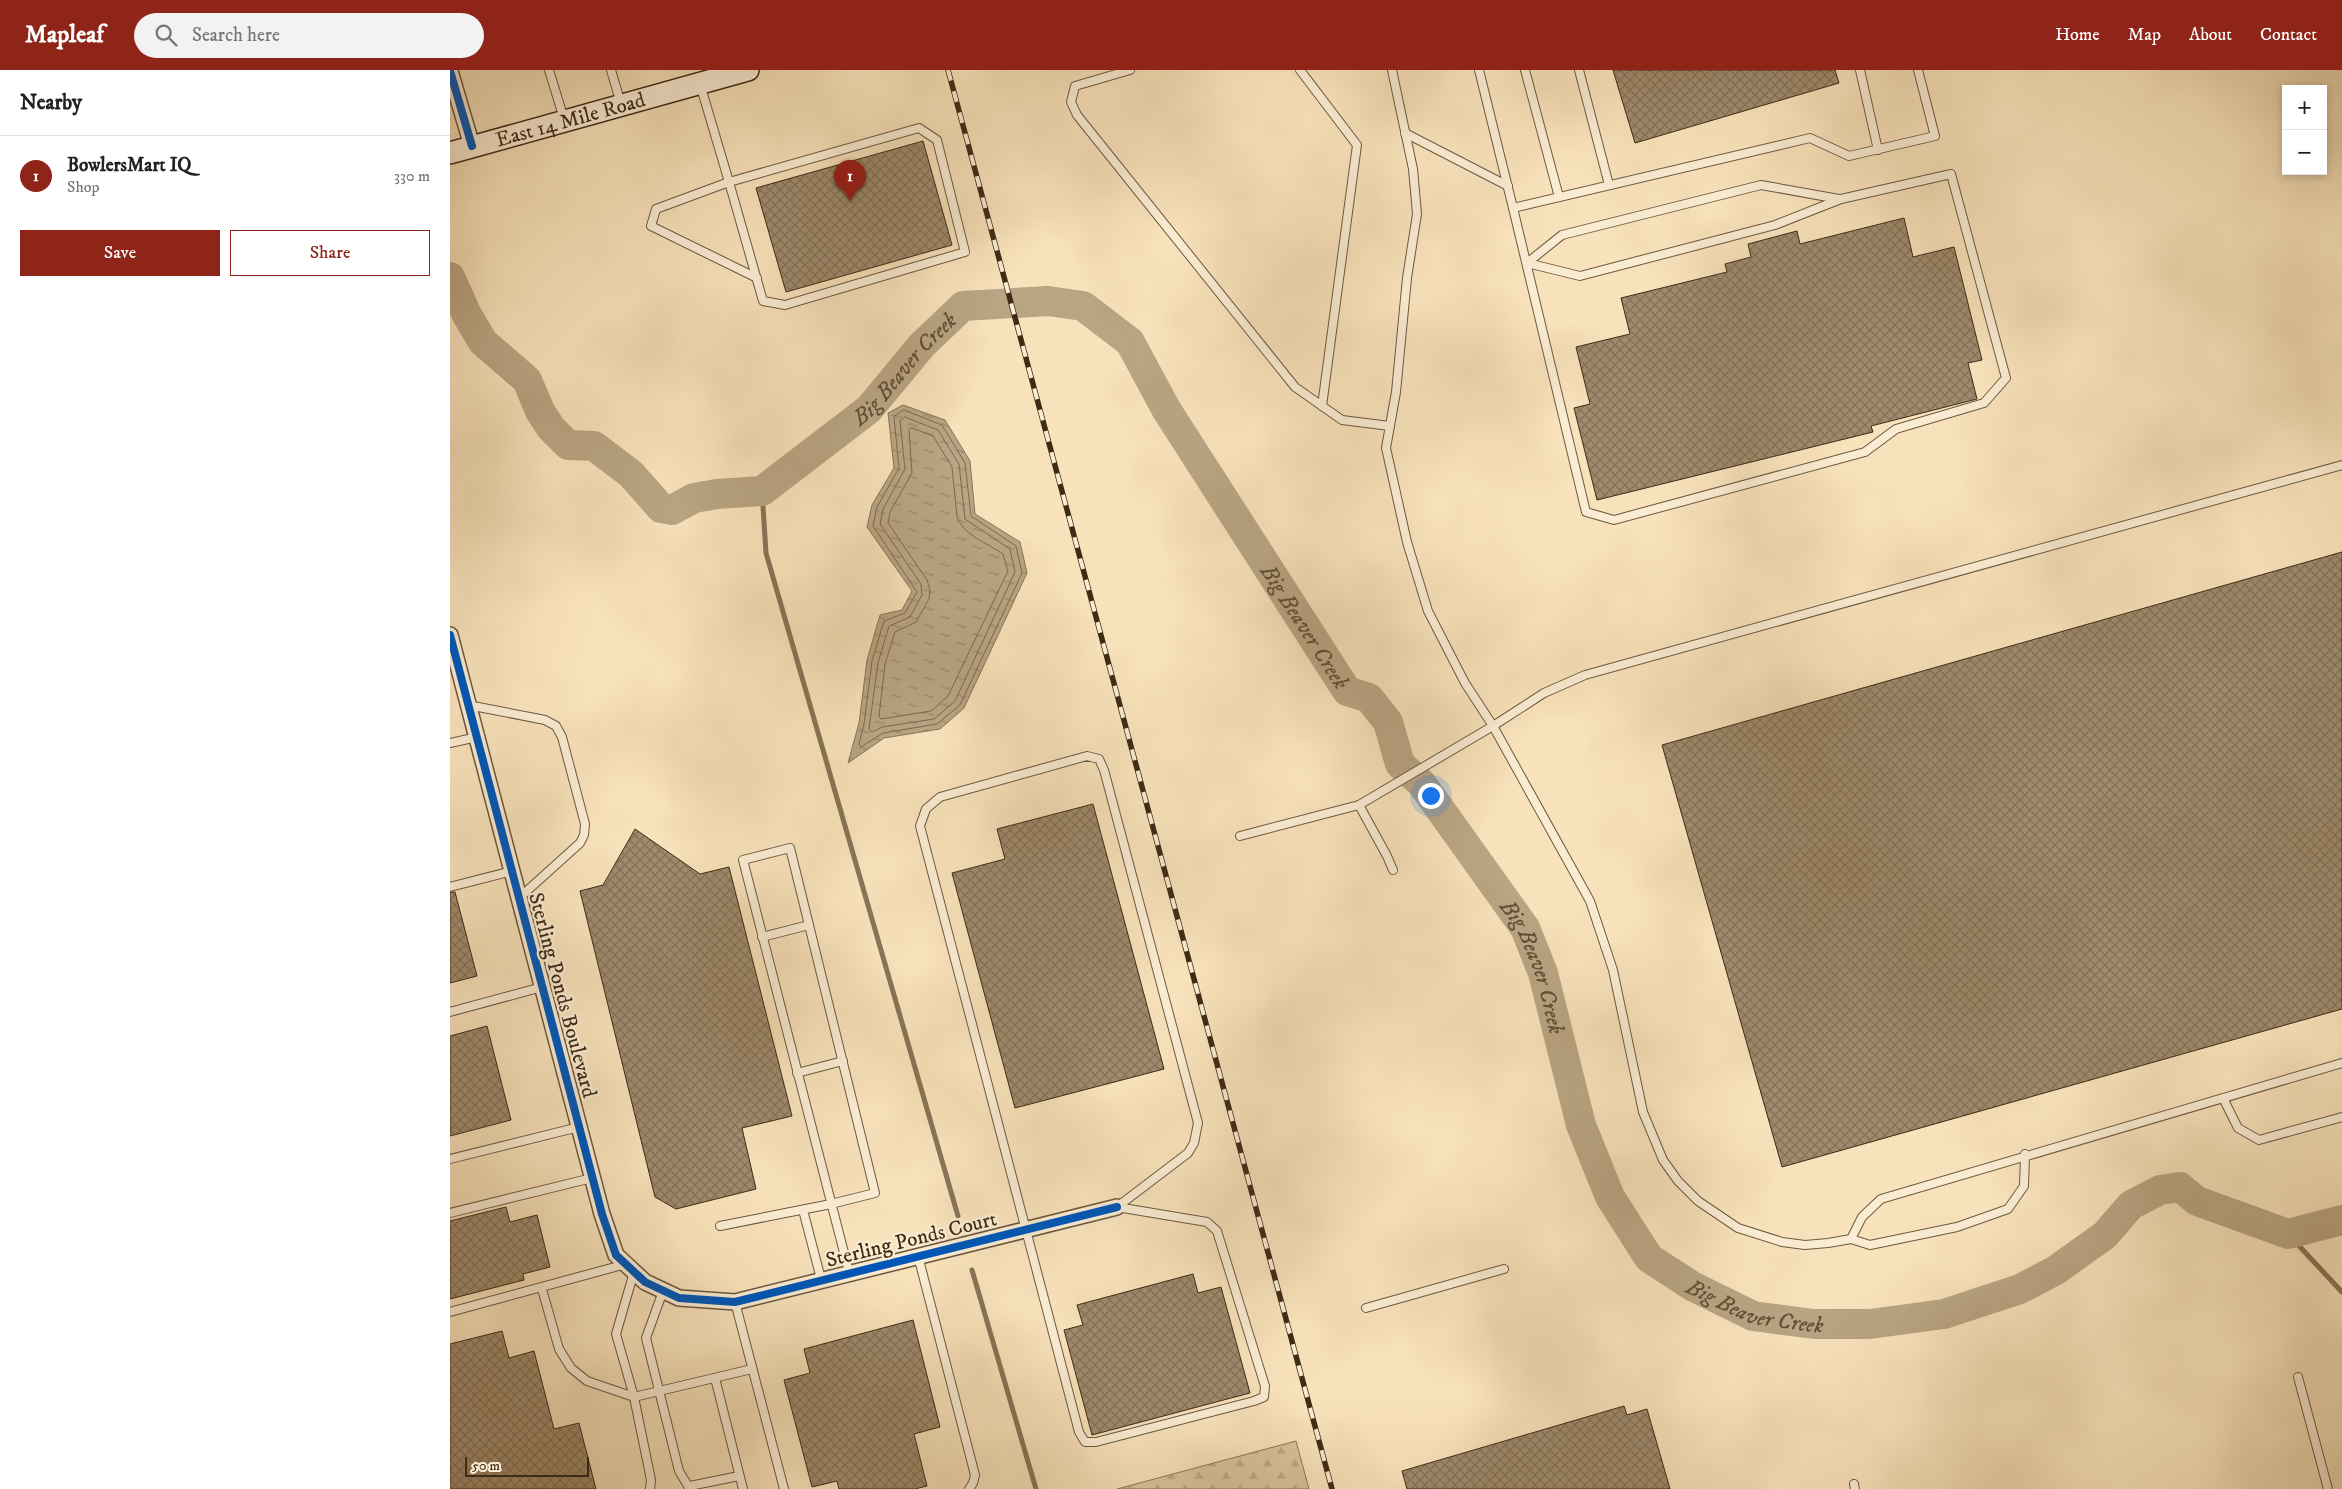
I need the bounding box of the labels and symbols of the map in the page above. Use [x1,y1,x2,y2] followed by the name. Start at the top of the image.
[493,87,649,154] street label: East 14 Mile Road
[834,160,866,201] pin: 1
[847,307,963,432] water label: Big Beaver Creek
[1254,559,1355,695] water label: Big Beaver Creek
[1418,783,1444,809] your location
[522,890,602,1101] street label: Sterling Ponds Boulevard
[1493,894,1570,1038] water label: Big Beaver Creek
[823,1206,1000,1274] street label: Sterling Ponds Court
[1681,1273,1824,1339] water label: Big Beaver Creek
[465,1454,589,1477] scale bar

